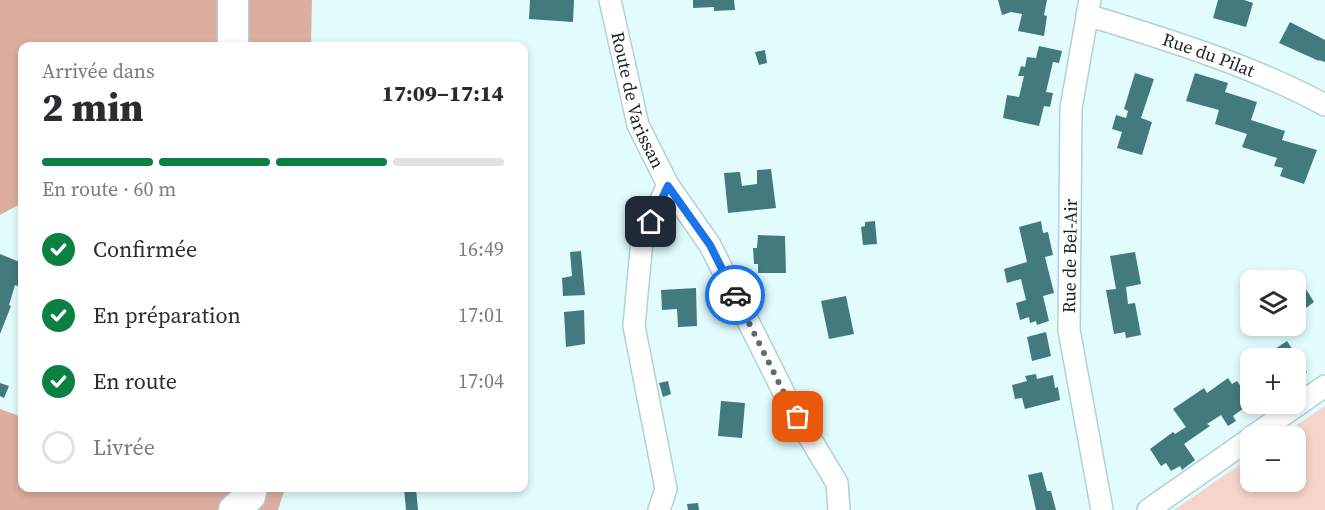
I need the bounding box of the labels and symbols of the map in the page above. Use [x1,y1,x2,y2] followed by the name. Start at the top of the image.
[1159,26,1259,83] street label: Rue du Pilat
[605,29,671,173] street label: Route de Varissan
[625,196,676,247] pin
[1056,198,1083,313] street label: Rue de Bel-Air
[705,265,765,325] courier
[772,391,823,442] pin

